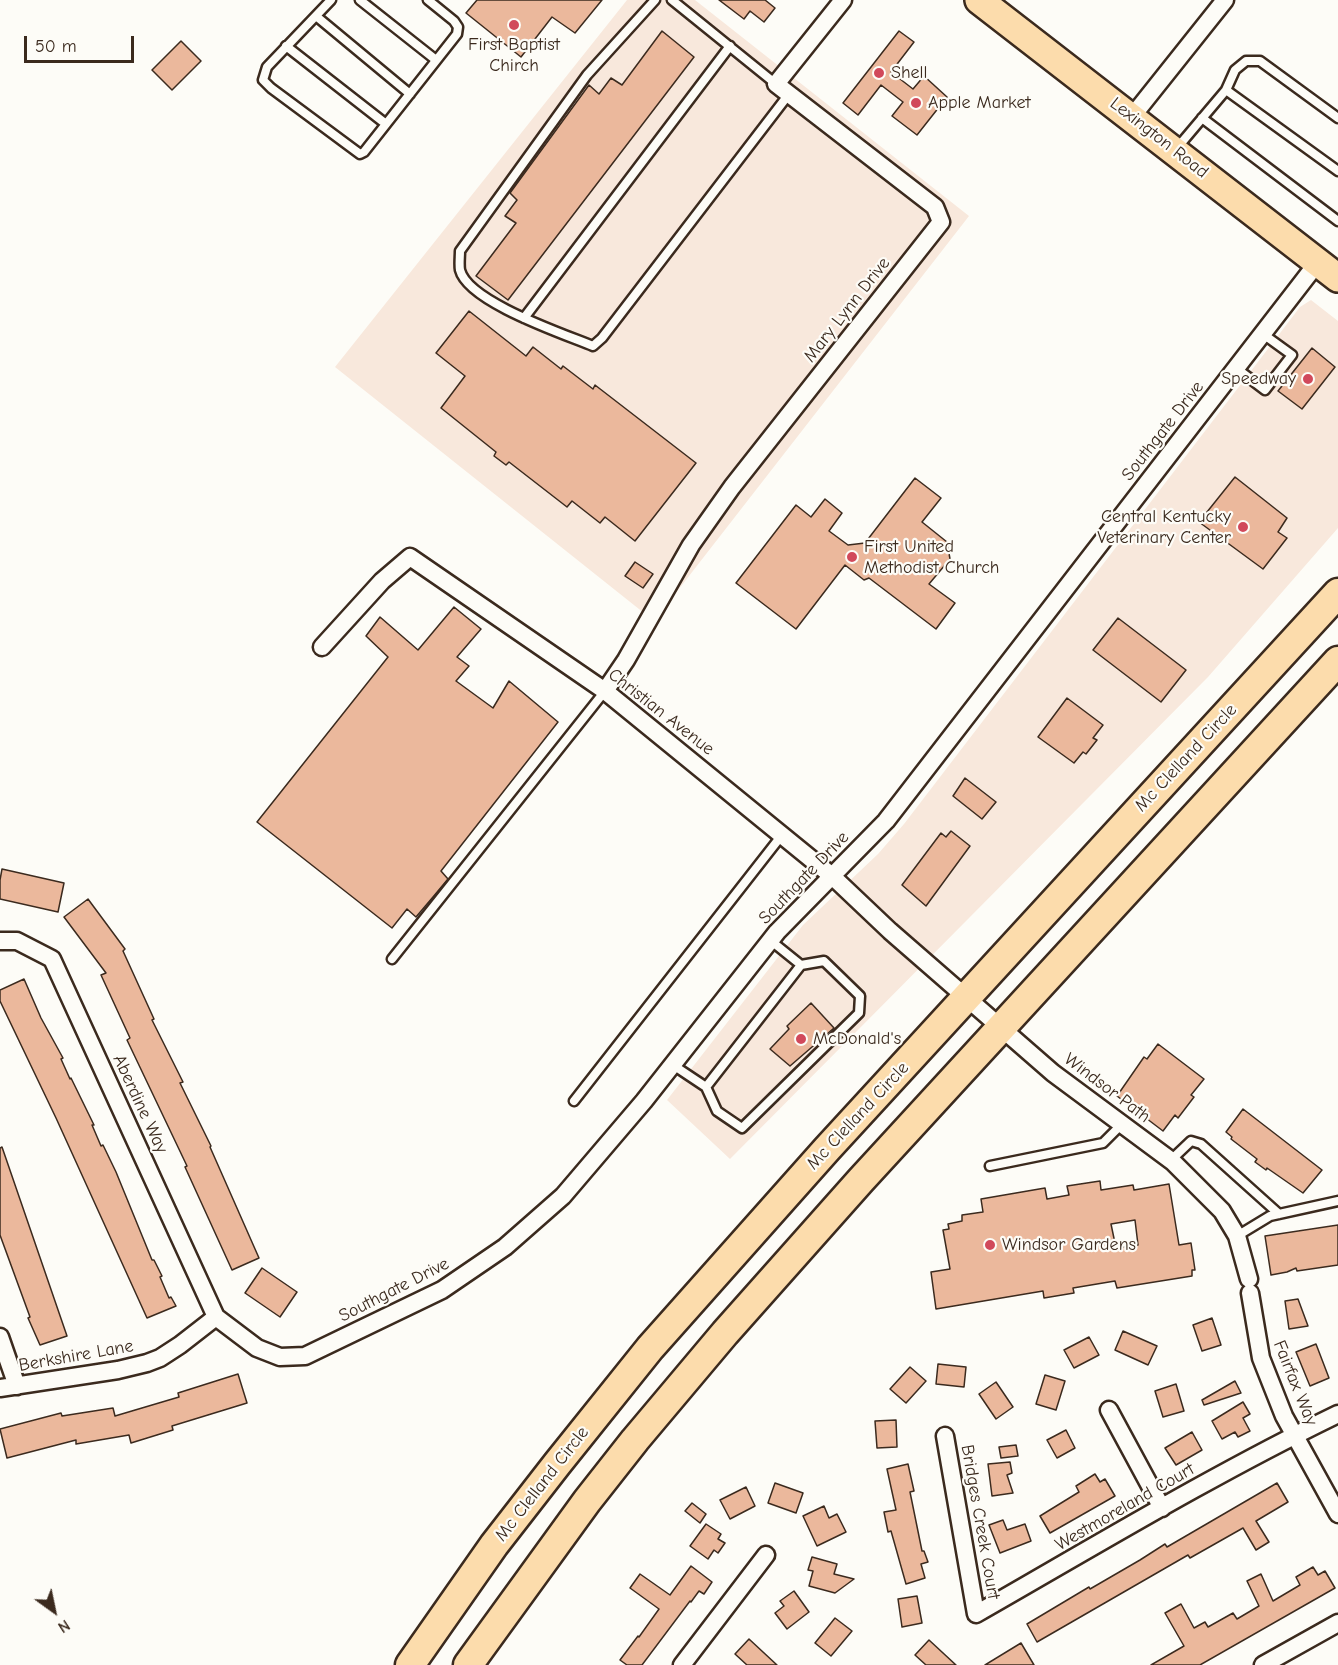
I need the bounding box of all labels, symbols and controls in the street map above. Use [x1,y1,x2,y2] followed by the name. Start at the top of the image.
[507,18,521,32] marker: First Baptist Chirch
[27,24,136,62] scale bar
[468,34,560,76] place label: First Baptist Chirch
[35,36,77,57] text: 50 m
[891,62,927,84] place label: Shell
[872,66,886,80] marker: Shell
[928,92,1031,114] place label: Apple Market
[1106,93,1212,183] street label: Lexington Road
[909,96,923,110] marker: Apple Market
[799,253,895,367] street label: Mary Lynn Drive
[1221,368,1296,390] place label: Speedway
[1301,372,1315,386] marker: Speedway
[1117,377,1209,485] street label: Southgate Drive
[1097,506,1231,548] place label: Central Kentucky Veterinary Center
[1236,520,1250,534] marker: Central Kentucky Veterinary Center
[864,536,1000,578] place label: First United Methodist Church
[845,550,859,564] marker: First United Methodist Church
[604,664,718,760] street label: Christian Avenue
[1130,699,1242,817] street label: Mc Clelland Circle
[754,827,854,929] street label: Southgate Drive
[813,1028,901,1050] place label: McDonald's
[794,1032,808,1046] marker: McDonald's
[1059,1048,1155,1128] street label: Windsor Path
[108,1051,172,1157] street label: Aberdine Way
[802,1057,914,1175] street label: Mc Clelland Circle
[1002,1234,1136,1256] place label: Windsor Gardens
[983,1238,997,1252] marker: Windsor Gardens
[335,1253,453,1327] street label: Southgate Drive
[17,1335,135,1377] street label: Berkshire Lane
[1268,1337,1322,1429] street label: Fairfax Way
[490,1422,594,1546] street label: Mc Clelland Circle
[956,1443,1004,1601] street label: Bridges Creek Court
[1052,1458,1198,1556] street label: Westmoreland Court
[24,1581,84,1641] north arrow
[55,1616,73,1636] text: N

